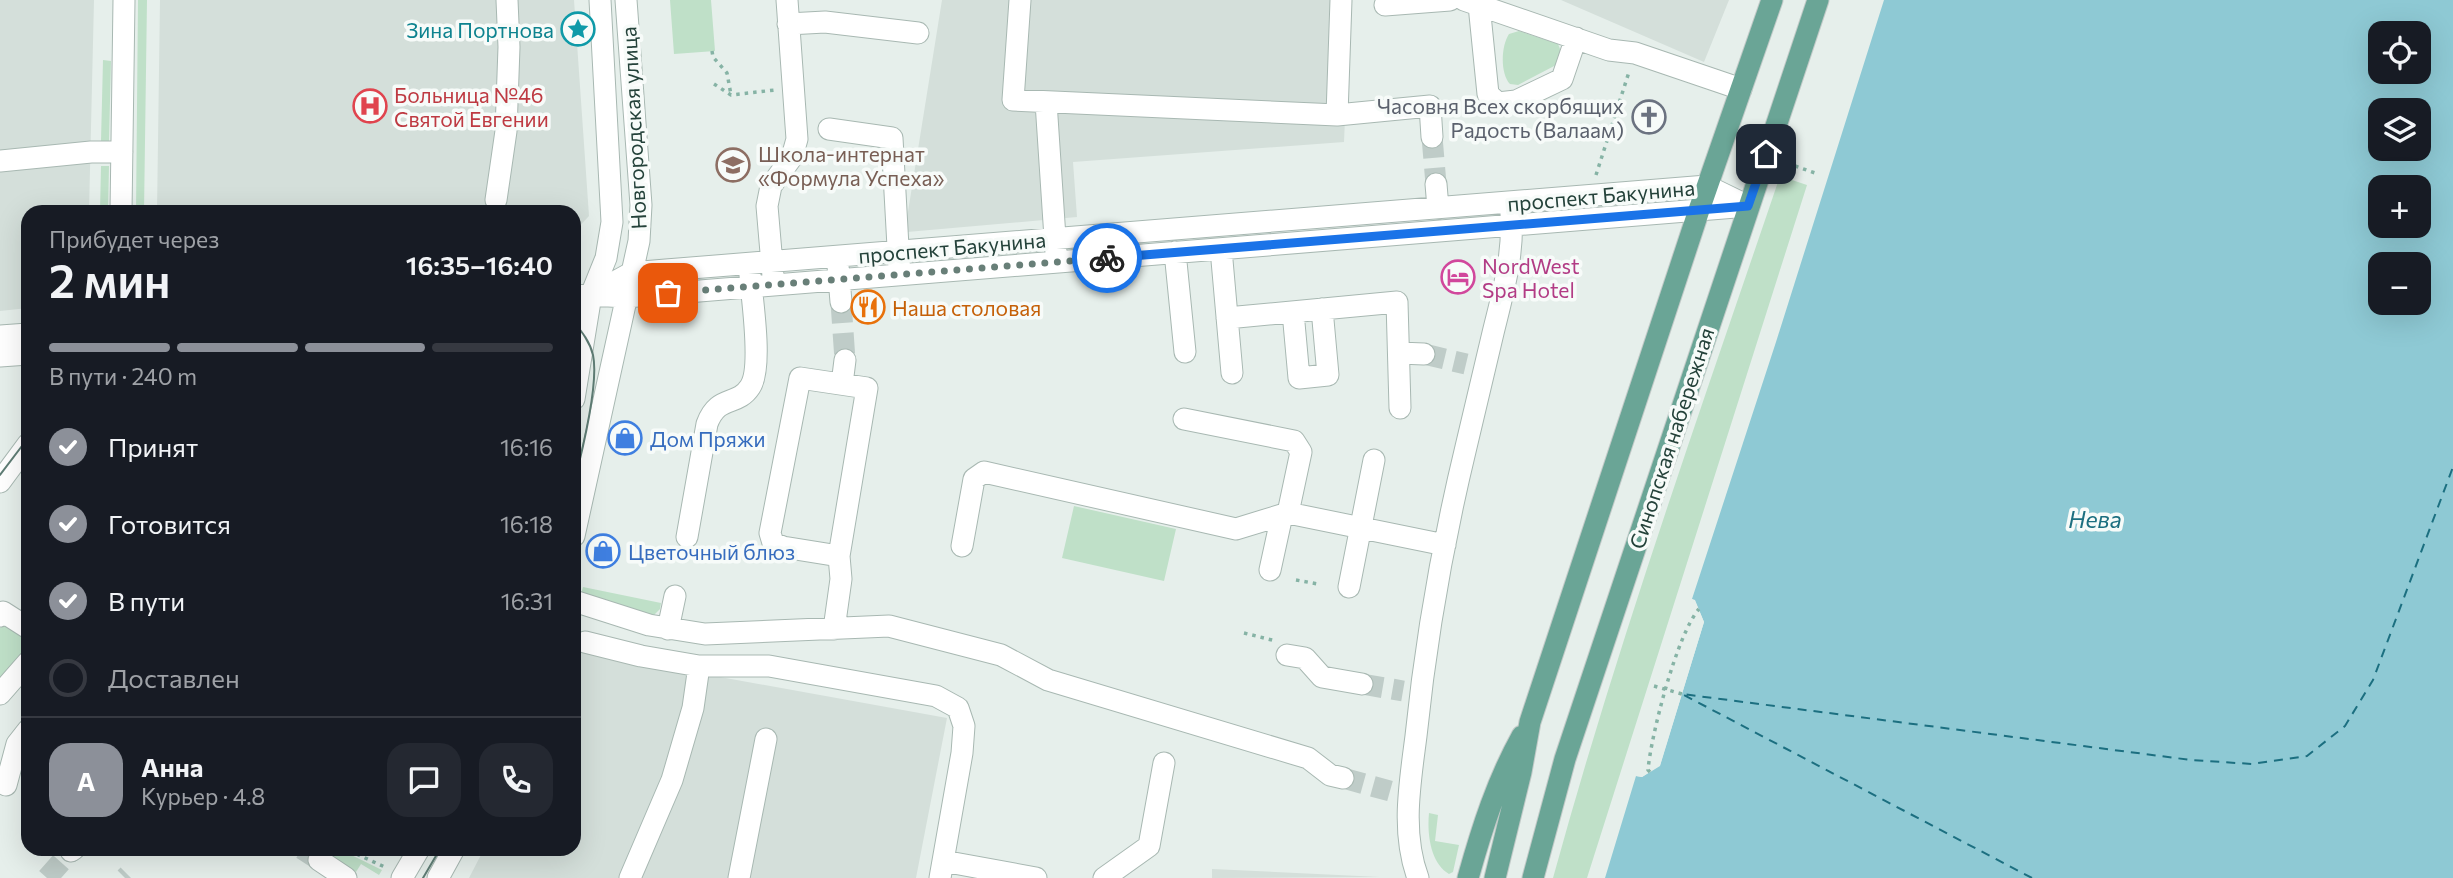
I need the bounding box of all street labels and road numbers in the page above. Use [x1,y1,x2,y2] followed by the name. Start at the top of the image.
[615,26,651,230] street label: Новгородская улица
[1506,174,1696,216] street label: проспект Бакунина
[857,226,1047,268] street label: проспект Бакунина
[1623,324,1719,552] street label: Синопская набережная

